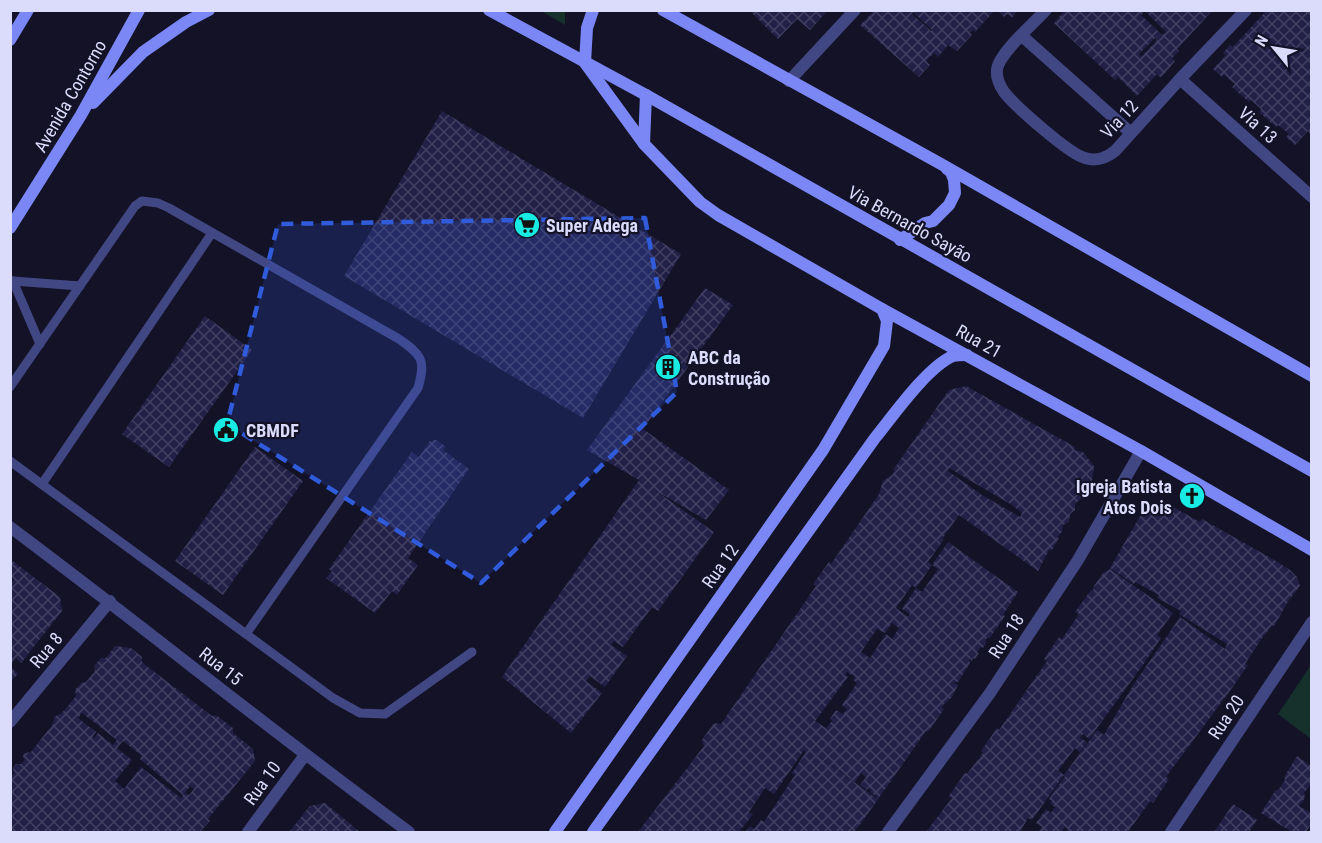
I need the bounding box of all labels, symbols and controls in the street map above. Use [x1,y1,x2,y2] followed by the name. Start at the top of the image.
[1244,18,1304,78] north arrow
[1251,32,1272,50] text: N
[29,36,111,156] street label: Avenida Contorno
[1096,95,1142,143] street label: Via 12
[1234,102,1282,148] street label: Via 13
[844,181,976,267] street label: Via Bernardo Sayão
[512,210,542,240] supermarket icon: Super Adega
[546,215,638,236] place label: Super Adega
[953,320,1005,362] street label: Rua 21
[688,347,770,389] place label: ABC da Construção
[653,352,683,382] building icon: ABC da Construção
[211,415,241,445] public building icon: CBMDF
[246,420,299,441] place label: CBMDF
[1076,476,1172,518] place label: Igreja Batista Atos Dois
[1177,481,1207,511] church icon: Igreja Batista Atos Dois
[697,540,743,592] street label: Rua 12
[984,610,1028,662] street label: Rua 18
[25,628,67,672] street label: Rua 8
[195,643,247,689] street label: Rua 15
[1204,691,1248,743] street label: Rua 20
[239,757,285,809] street label: Rua 10

